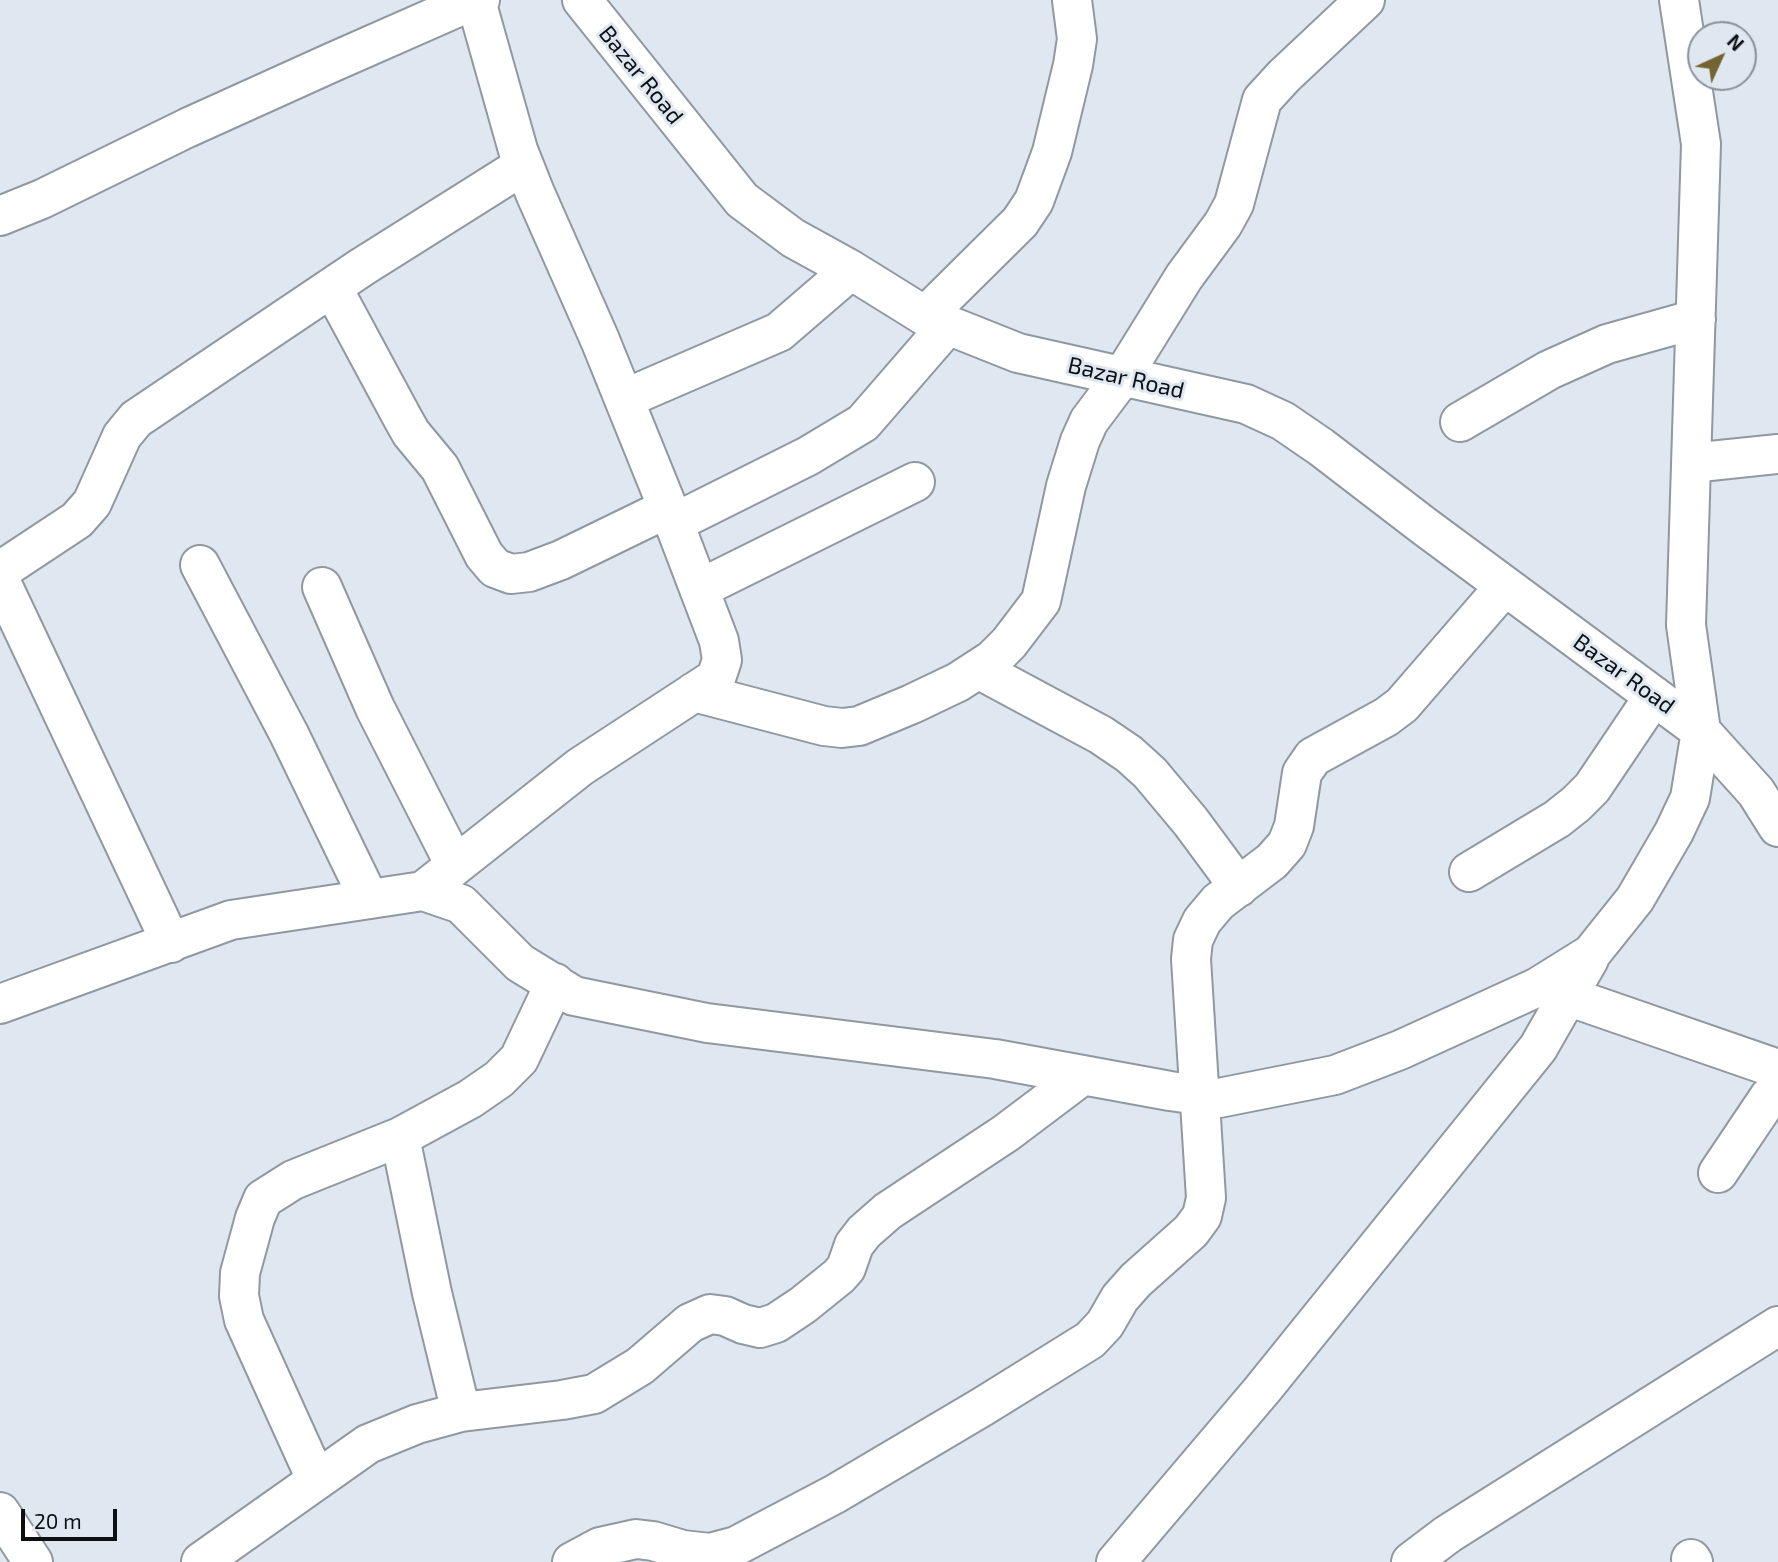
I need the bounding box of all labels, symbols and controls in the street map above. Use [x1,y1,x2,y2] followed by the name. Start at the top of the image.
[593,20,689,130] street label: Bazar Road
[1687,21,1757,91] north arrow
[1723,29,1749,55] text: N
[1065,351,1187,405] street label: Bazar Road
[1568,628,1680,720] street label: Bazar Road
[24,1496,121,1540] scale bar
[34,1508,82,1533] text: 20 m

